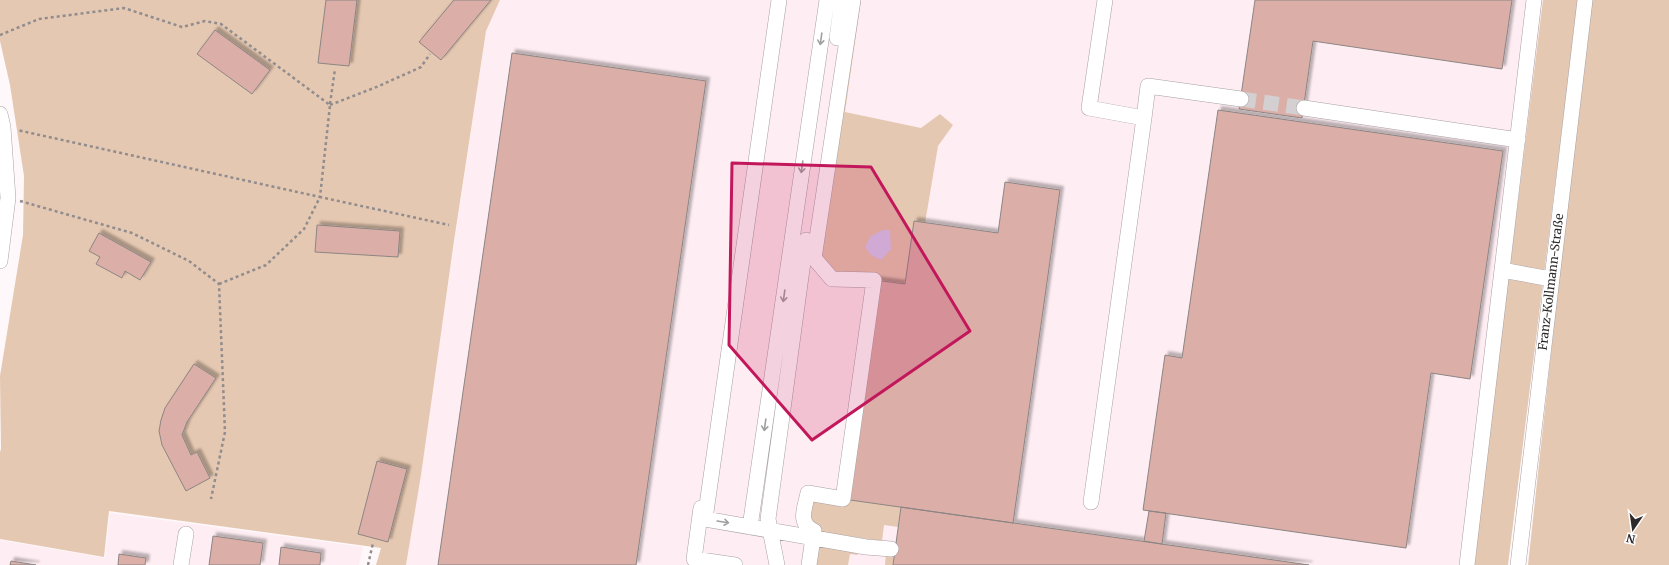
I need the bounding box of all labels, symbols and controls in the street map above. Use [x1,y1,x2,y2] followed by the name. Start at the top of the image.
[817,32,825,45] one-way arrow
[798,160,806,173] one-way arrow
[1535,213,1566,351] street label: Franz-Kollmann-Straße
[780,289,788,302] one-way arrow
[761,418,769,431] one-way arrow
[1613,509,1653,549] north arrow
[716,518,729,526] one-way arrow
[1625,531,1637,547] text: N

